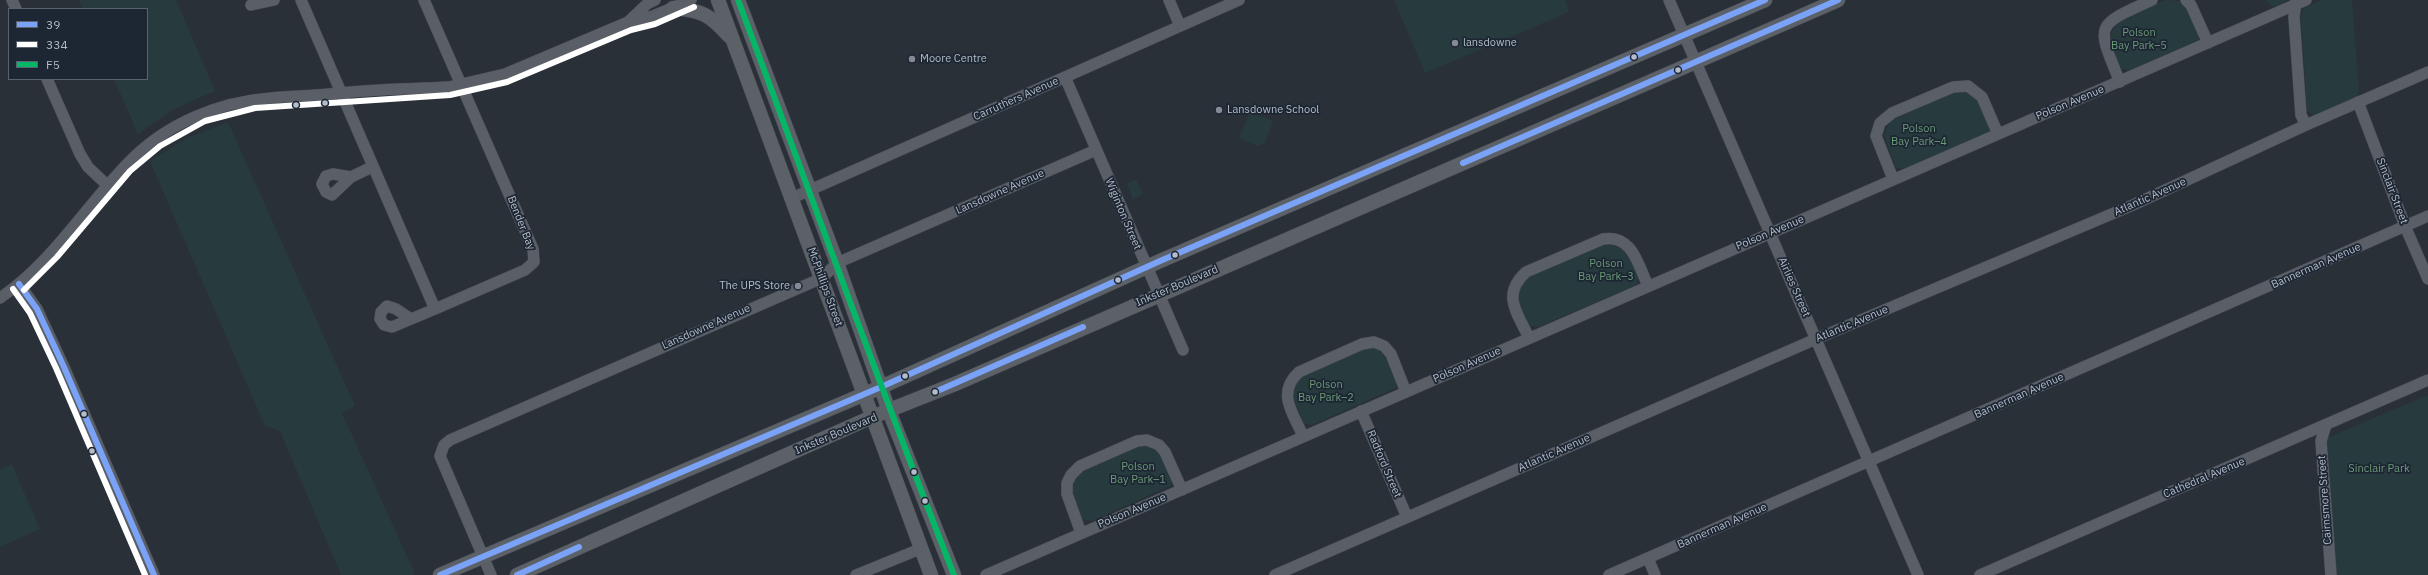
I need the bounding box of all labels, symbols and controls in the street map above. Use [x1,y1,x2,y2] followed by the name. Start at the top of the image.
[8,8,148,80] legend
[46,17,60,32] text: 39
[2111,26,2167,52] park label: Polson Bay Park–5
[1463,36,1517,50] place label: lansdowne
[46,37,68,52] text: 334
[1450,38,1460,48] marker: lansdowne
[920,52,987,66] place label: Moore Centre
[1629,52,1639,62] unlabelled marker
[907,54,917,64] marker: Moore Centre
[46,57,60,72] text: F5
[1673,65,1683,75] unlabelled marker
[971,74,1061,124] street label: Carruthers Avenue
[2034,83,2106,123] street label: Polson Avenue
[320,98,330,108] unlabelled marker
[291,100,301,110] unlabelled marker
[1227,103,1319,117] place label: Lansdowne School
[1214,105,1224,115] marker: Lansdowne School
[1891,122,1947,148] park label: Polson Bay Park–4
[2373,156,2411,226] street label: Sinclair Street
[954,167,1046,217] street label: Lansdowne Avenue
[2112,175,2188,219] street label: Atlantic Avenue
[1102,176,1144,252] street label: Wiginton Street
[504,194,538,252] street label: Bender Bay
[1734,213,1806,253] street label: Polson Avenue
[2269,240,2363,292] street label: Bannerman Avenue
[805,246,845,328] street label: McPhillips Street
[1170,250,1180,260] unlabelled marker
[1775,255,1813,319] street label: Airlies Street
[1578,257,1634,283] park label: Polson Bay Park–3
[1134,263,1220,309] street label: Inkster Boulevard
[1113,275,1123,285] unlabelled marker
[719,279,790,293] place label: The UPS Store
[793,281,803,291] marker: The UPS Store
[660,302,752,352] street label: Lansdowne Avenue
[1814,303,1890,345] street label: Atlantic Avenue
[1431,344,1503,386] street label: Polson Avenue
[1972,370,2066,422] street label: Bannerman Avenue
[900,371,910,381] unlabelled marker
[1298,378,1354,404] park label: Polson Bay Park–2
[930,387,940,397] unlabelled marker
[79,409,89,419] unlabelled marker
[793,411,879,457] street label: Inkster Boulevard
[1364,428,1404,500] street label: Radford Street
[1516,431,1592,475] street label: Atlantic Avenue
[87,446,97,456] unlabelled marker
[2161,455,2247,501] street label: Cathedral Avenue
[2315,455,2335,545] street label: Cairnsmore Street
[1110,460,1166,486] park label: Polson Bay Park–1
[2348,462,2410,476] park label: Sinclair Park
[909,467,919,477] unlabelled marker
[1096,491,1168,531] street label: Polson Avenue
[920,496,930,506] unlabelled marker
[1675,500,1769,552] street label: Bannerman Avenue

